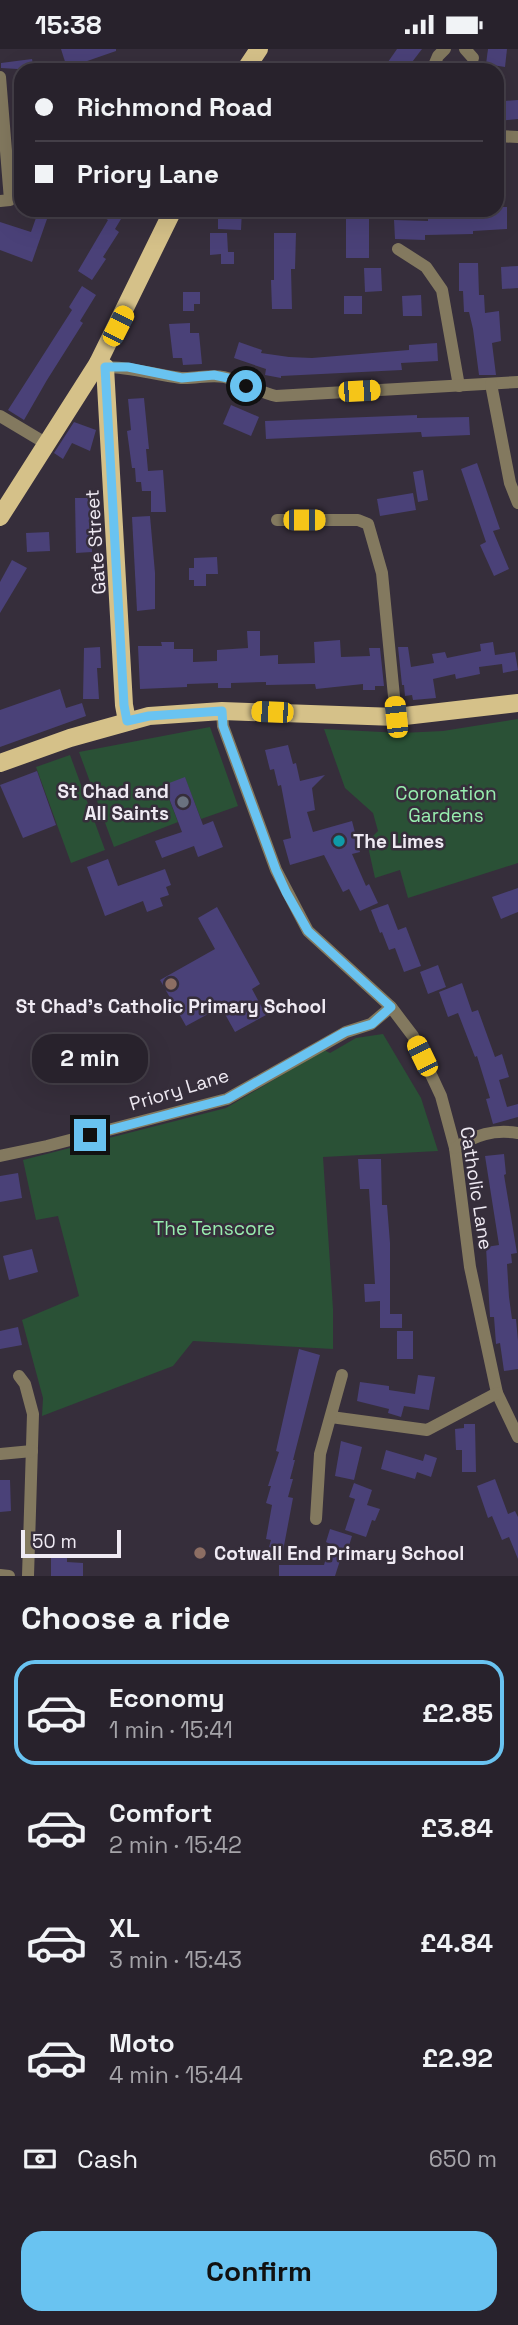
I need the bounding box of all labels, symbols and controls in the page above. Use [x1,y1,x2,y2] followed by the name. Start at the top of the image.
[35,8,102,42] text: 15:38
[77,90,273,124] text: Richmond Road
[77,157,219,191] text: Priory Lane
[100,303,137,349] car
[230,370,262,402] route start
[338,379,381,403] car
[79,488,112,595] street label: Gate Street
[284,510,326,531] car
[384,695,409,739] car
[251,701,294,723] car
[58,779,169,826] place label: St Chad and All Saints
[395,781,497,828] park label: Coronation Gardens
[175,794,191,810] marker: St Chad and All Saints
[353,829,444,854] place label: The Limes
[331,833,347,849] marker: The Limes
[163,976,179,992] marker: St Chad's Catholic Primary School
[16,994,326,1019] place label: St Chad's Catholic Primary School
[32,1033,148,1083] callout: 2 min
[404,1033,441,1079] car
[60,1043,120,1073] text: 2 min
[126,1062,232,1116] street label: Priory Lane
[74,1119,106,1151] route end
[454,1125,499,1251] street label: Catholic Lane
[153,1216,275,1241] park label: The Tenscore
[21,1527,121,1559] scale bar
[32,1529,77,1554] text: 50 m
[214,1541,464,1566] place label: Cotwall End Primary School
[192,1545,208,1561] marker: Cotwall End Primary School
[21,1598,231,1638] text: Choose a ride
[25,1681,88,1744] icon: car
[109,1681,225,1715] text: Economy
[422,1696,493,1730] text: £2.85
[109,1715,233,1745] text: 1 min · 15:41
[25,1796,88,1859] icon: car
[109,1796,212,1830] text: Comfort
[421,1811,493,1845] text: £3.84
[109,1830,242,1860] text: 2 min · 15:42
[25,1911,88,1974] icon: car
[109,1911,140,1945] text: XL
[420,1926,493,1960] text: £4.84
[109,1945,242,1975] text: 3 min · 15:43
[25,2026,88,2089] icon: car
[109,2026,175,2060] text: Moto
[422,2041,493,2075] text: £2.92
[109,2060,243,2090] text: 4 min · 15:44
[21,2140,59,2178] icon: cash
[77,2142,138,2176] text: Cash
[429,2144,497,2174] text: 650 m
[21,2231,497,2311] button: Confirm

